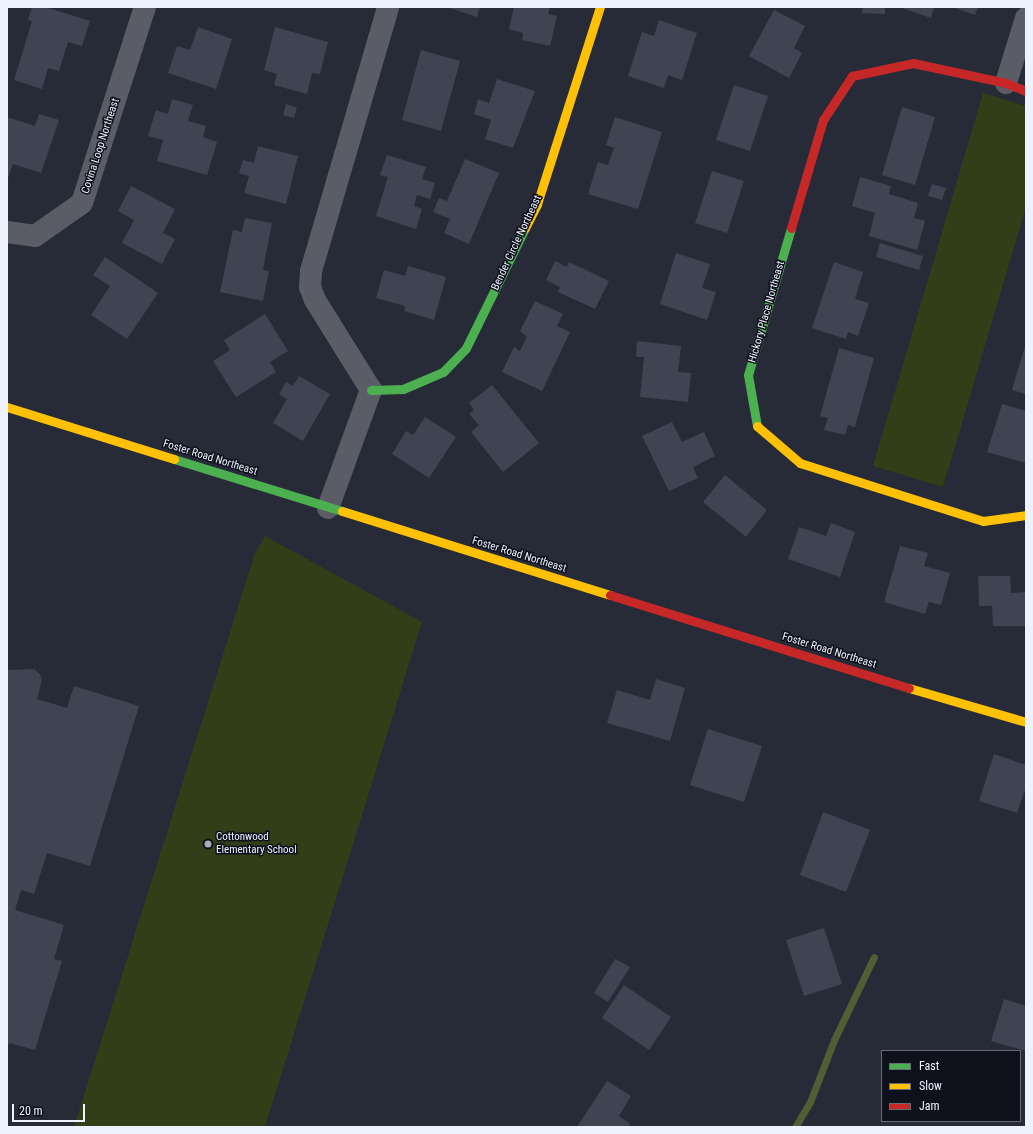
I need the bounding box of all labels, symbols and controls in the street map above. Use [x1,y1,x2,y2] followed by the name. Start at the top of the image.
[79,97,123,195] street label: Covina Loop Northeast
[489,193,545,293] street label: Bender Circle Northeast
[746,260,788,364] street label: Hickory Place Northeast
[161,437,259,479] street label: Foster Road Northeast
[470,534,568,576] street label: Foster Road Northeast
[780,630,878,672] street label: Foster Road Northeast
[216,831,297,857] place label: Cottonwood Elementary School
[203,839,213,849] marker: Cottonwood Elementary School
[881,1050,1021,1122] legend
[919,1059,939,1073] text: Fast
[919,1079,942,1093] text: Slow
[14,1096,87,1122] scale bar
[919,1099,940,1113] text: Jam
[19,1104,43,1118] text: 20 m

